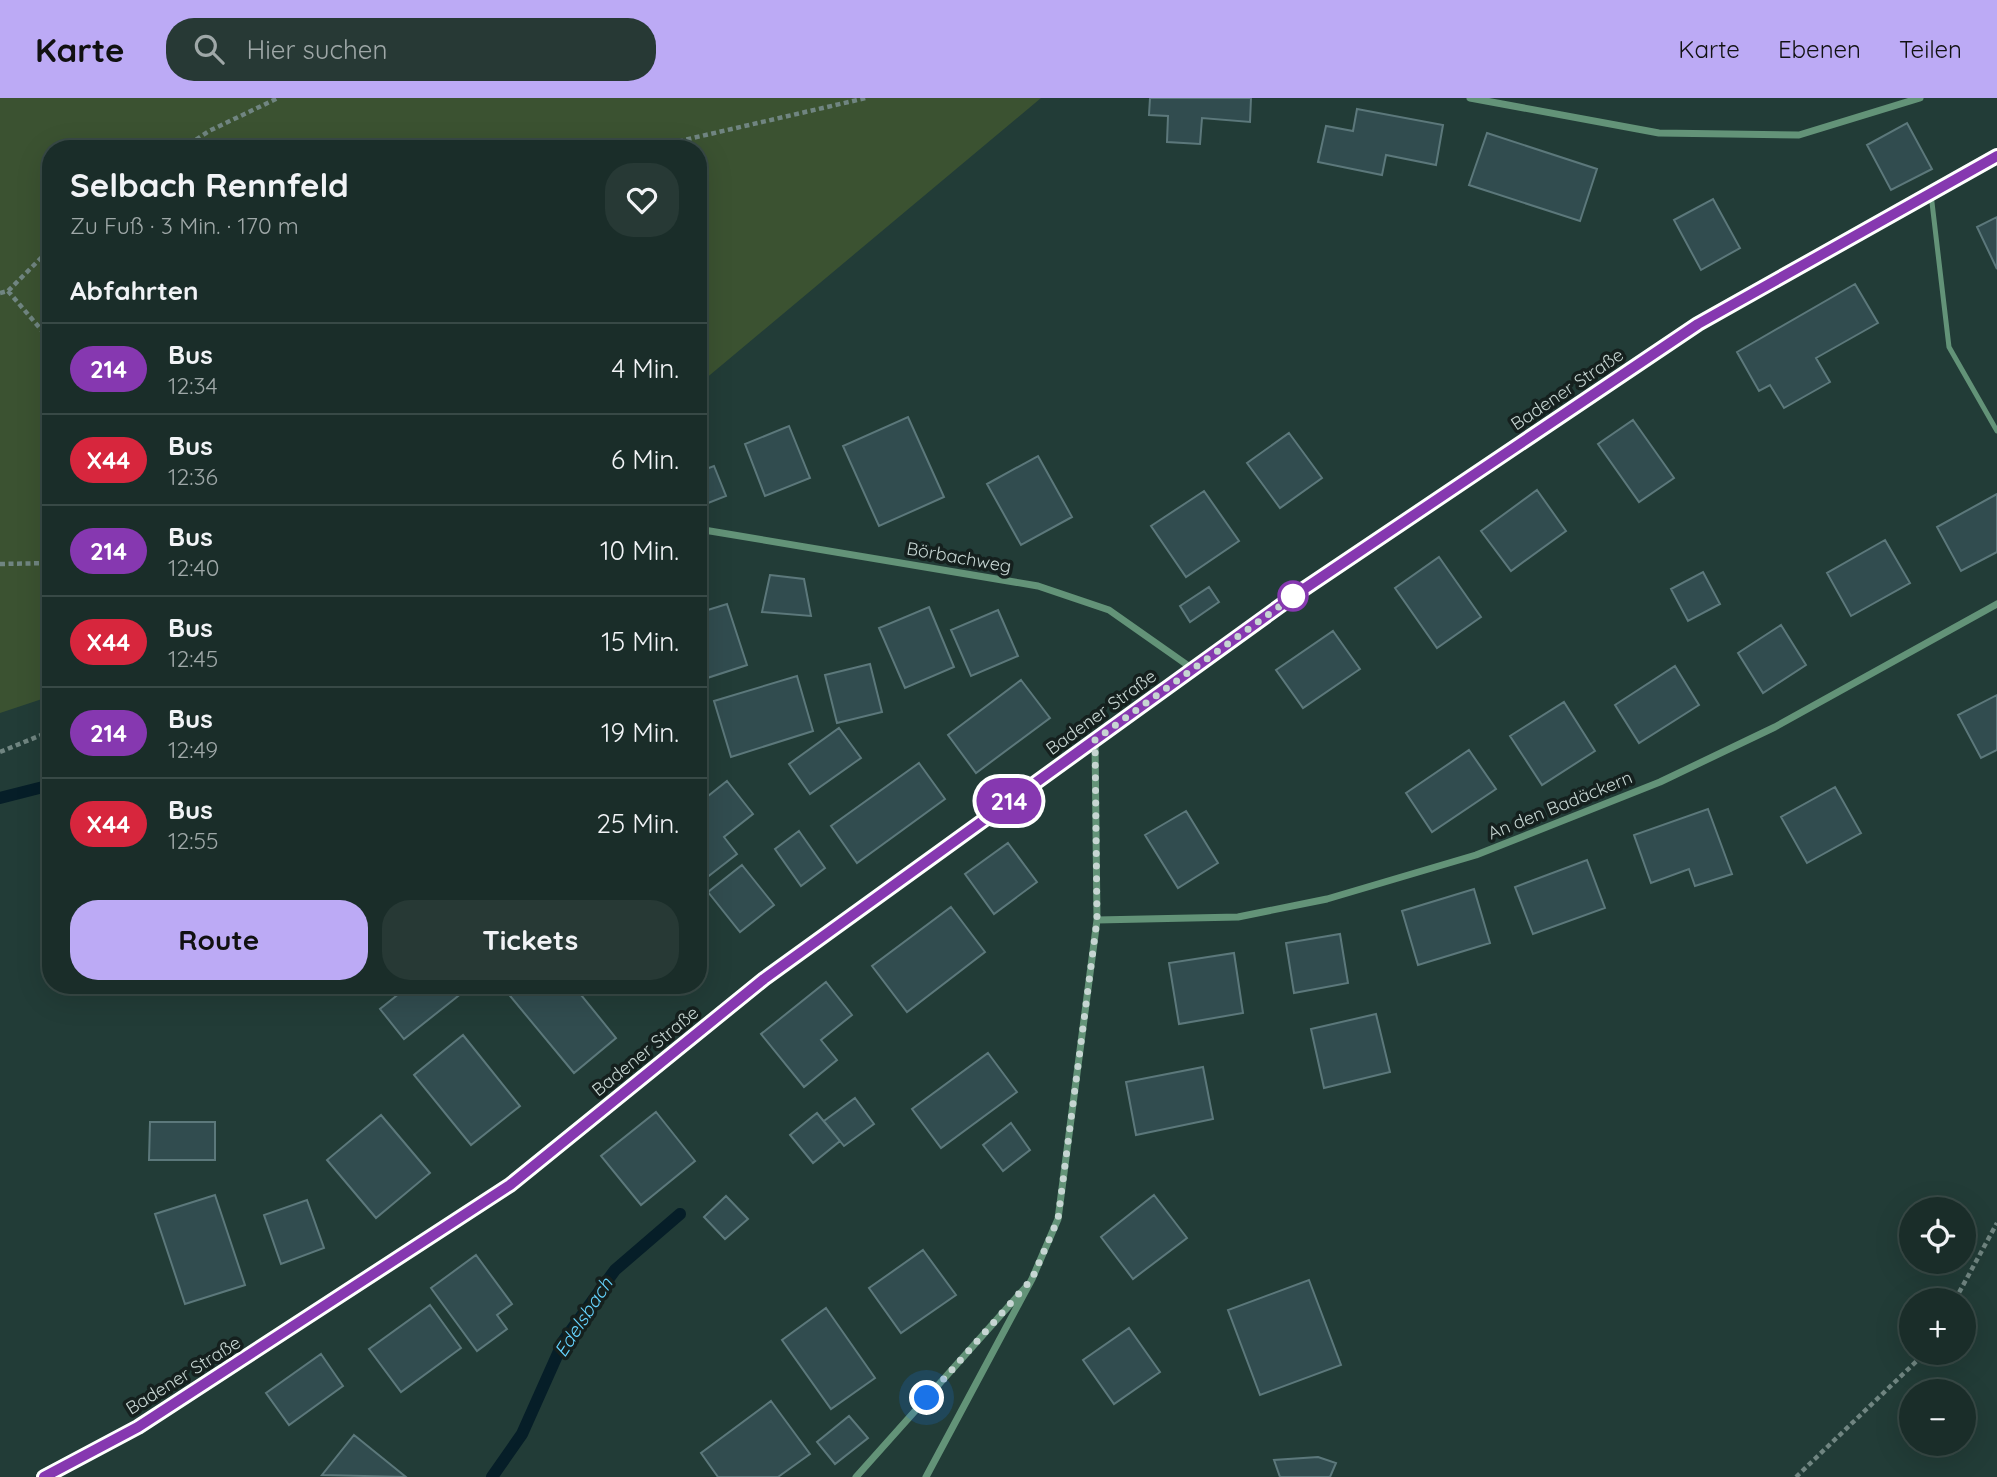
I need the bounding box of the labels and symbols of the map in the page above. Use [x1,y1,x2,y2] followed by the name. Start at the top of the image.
[1506,343,1628,435] street label: Badener Straße
[905,536,1013,578] street label: Börbachweg
[1278,581,1308,611] unlabelled marker
[1041,664,1161,760] street label: Badener Straße
[1484,766,1636,844] street label: An den Badäckern
[969,778,1049,824] line badge: 214
[587,1001,703,1101] street label: Badener Straße
[548,1272,618,1361] water label: Edelsbach
[121,1331,245,1419] street label: Badener Straße
[909,1380,944,1415] your location

